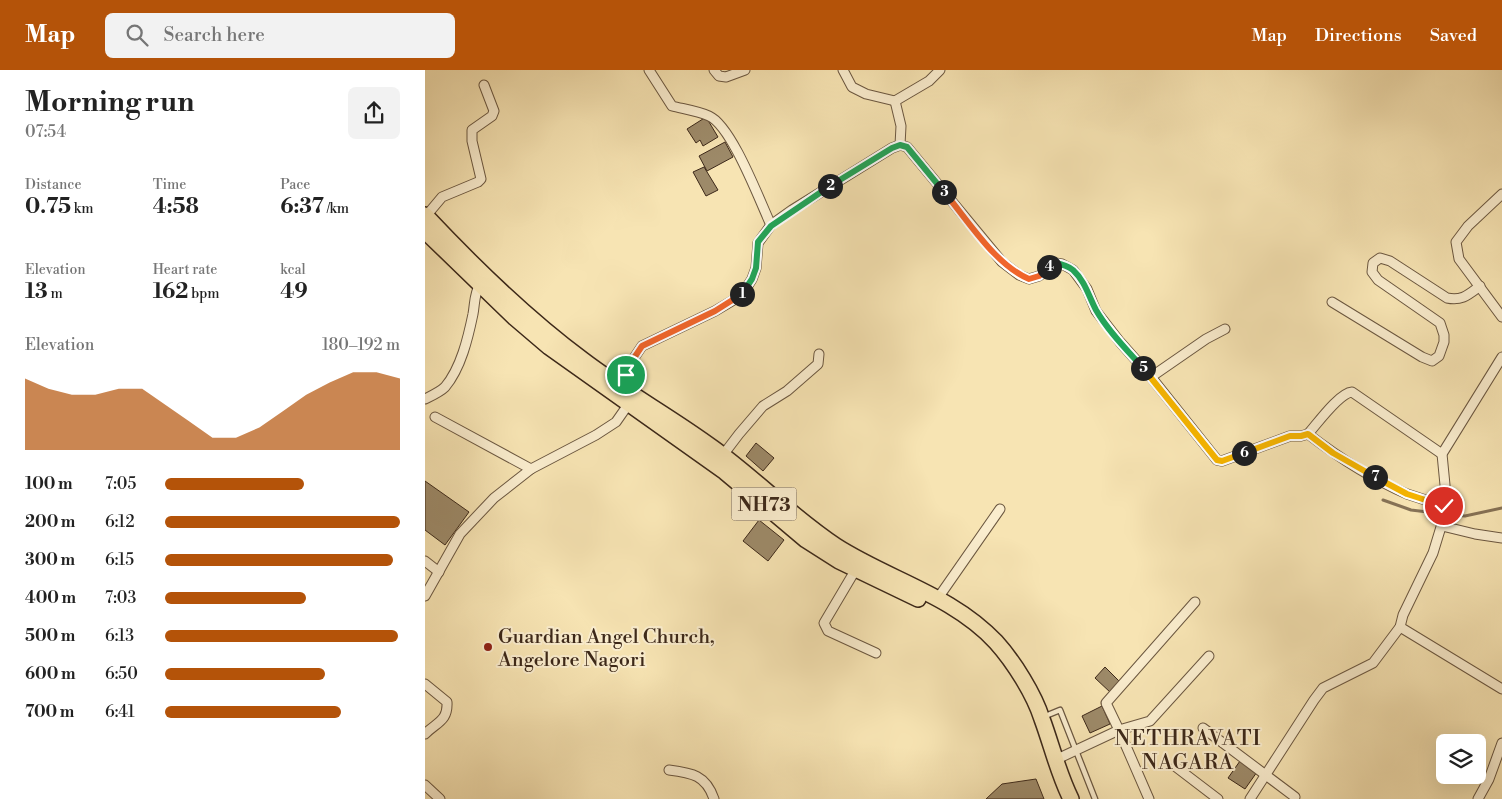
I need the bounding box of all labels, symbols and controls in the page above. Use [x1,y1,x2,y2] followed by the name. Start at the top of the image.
[105,13,455,58] search box
[25,20,75,50] text: Map
[123,21,151,49] icon: search
[163,23,265,47] text: Search here
[1251,24,1287,47] text: Map
[1315,24,1402,47] text: Directions
[1430,24,1477,47] text: Saved
[25,85,194,120] text: Morning run
[348,87,400,139] button: share
[25,122,66,142] text: 07:54
[817,174,843,198] pin: 2
[25,176,82,194] text: Distance
[153,176,186,194] text: Time
[280,176,310,194] text: Pace
[826,177,835,195] text: 2
[931,180,957,204] pin: 3
[940,183,949,201] text: 3
[25,194,71,220] text: 0.75
[153,194,199,220] text: 4:58
[280,194,324,220] text: 6:37
[71,200,93,218] text: km
[324,200,349,218] text: /km
[1037,254,1061,280] pin: 4
[1045,258,1054,276] text: 4
[25,261,86,279] text: Elevation
[153,261,217,279] text: Heart rate
[280,261,306,279] text: kcal
[25,279,48,305] text: 13
[153,279,188,305] text: 162
[280,279,308,305] text: 49
[729,282,755,306] pin: 1
[48,285,63,303] text: m
[188,285,220,303] text: bpm
[739,285,746,303] text: 1
[25,335,94,355] text: Elevation
[322,335,400,355] text: 180–192 m
[605,354,647,396] pin
[1131,356,1155,380] pin: 5
[1139,359,1148,377] text: 5
[612,361,640,389] icon: arrive
[1231,440,1257,466] pin: 6
[1240,444,1249,462] text: 6
[1363,464,1387,490] pin: 7
[1371,468,1380,486] text: 7
[25,474,73,494] text: 100 m
[105,474,136,494] text: 7:05
[1423,485,1465,527] pin
[731,488,797,520] road number: NH73
[1430,492,1458,520] icon: check
[25,512,75,532] text: 200 m
[105,512,135,532] text: 6:12
[25,550,75,570] text: 300 m
[105,550,134,570] text: 6:15
[25,588,76,608] text: 400 m
[105,588,136,608] text: 7:03
[497,625,715,673] place label: Guardian Angel Church, Angelore Nagori
[25,626,75,646] text: 500 m
[105,626,134,646] text: 6:13
[482,641,494,653] marker: Guardian Angel Church, Angelore Nagori
[25,664,75,684] text: 600 m
[105,664,138,684] text: 6:50
[25,702,74,722] text: 700 m
[105,702,135,722] text: 6:41
[1115,726,1261,776] district label: NETHRAVATI NAGARA
[1436,734,1486,784] map controls
[1436,734,1486,784] button: layers

